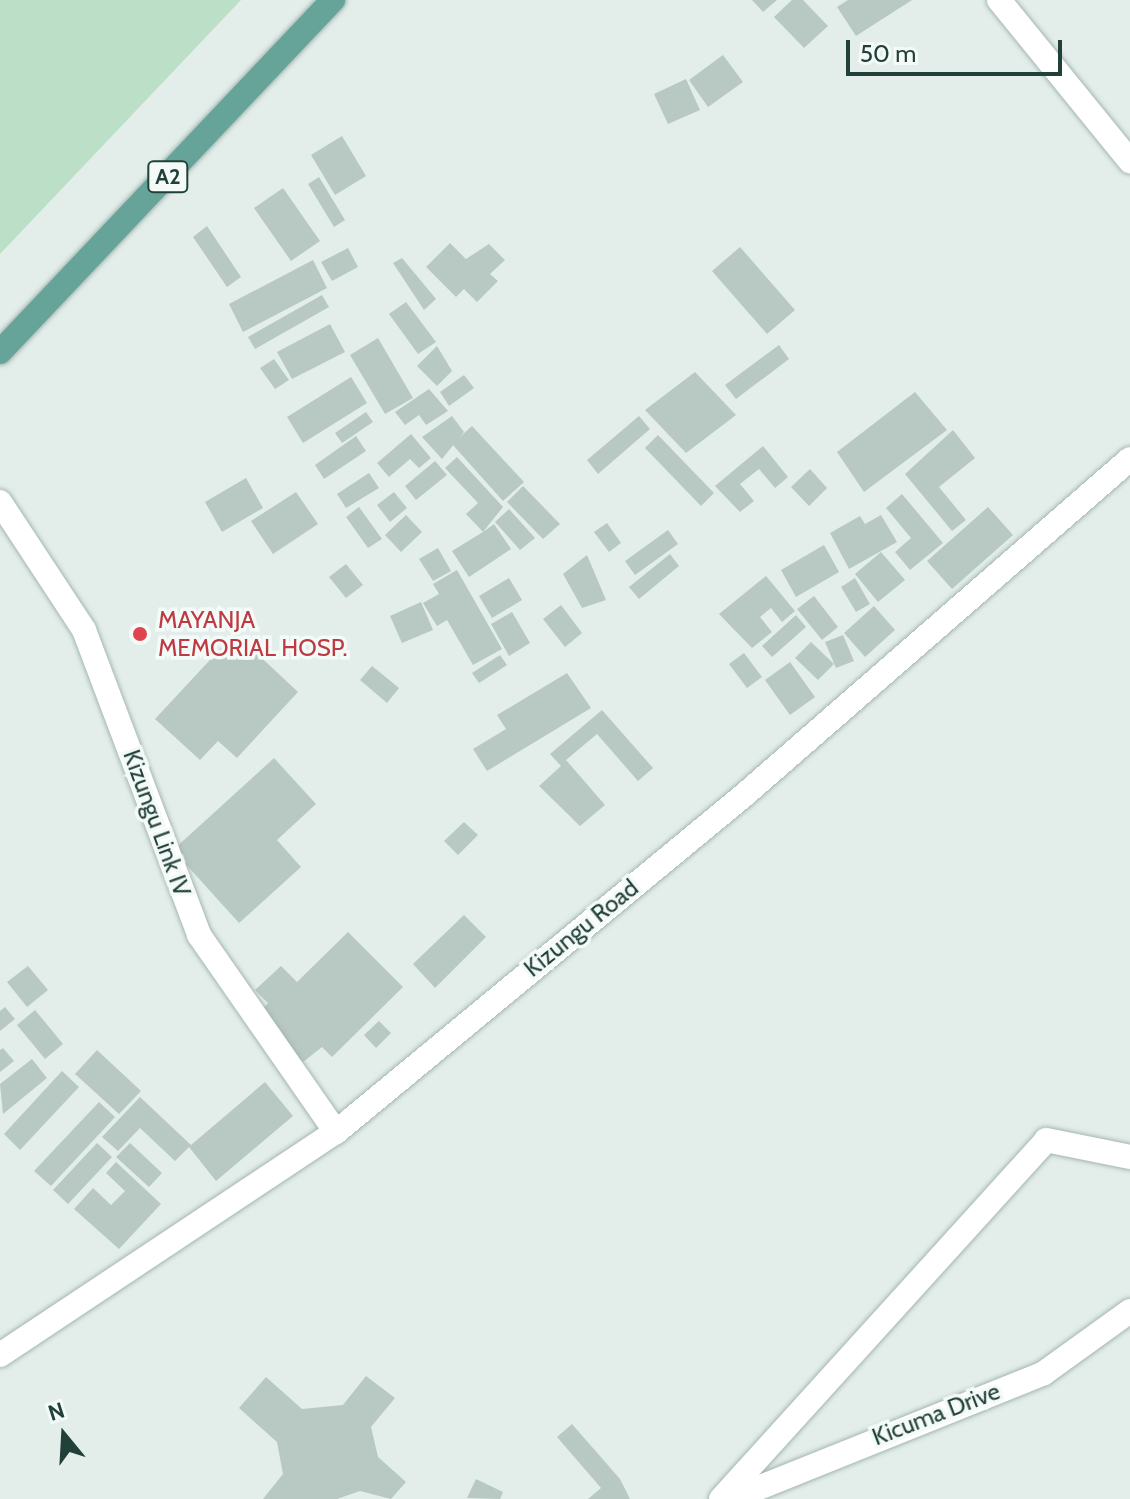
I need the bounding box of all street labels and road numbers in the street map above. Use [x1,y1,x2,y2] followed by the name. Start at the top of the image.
[146,159,190,195] road number: A2
[117,746,197,900] street label: Kizungu Link IV
[518,873,644,983] street label: Kizungu Road
[868,1376,1004,1452] street label: Kicuma Drive

